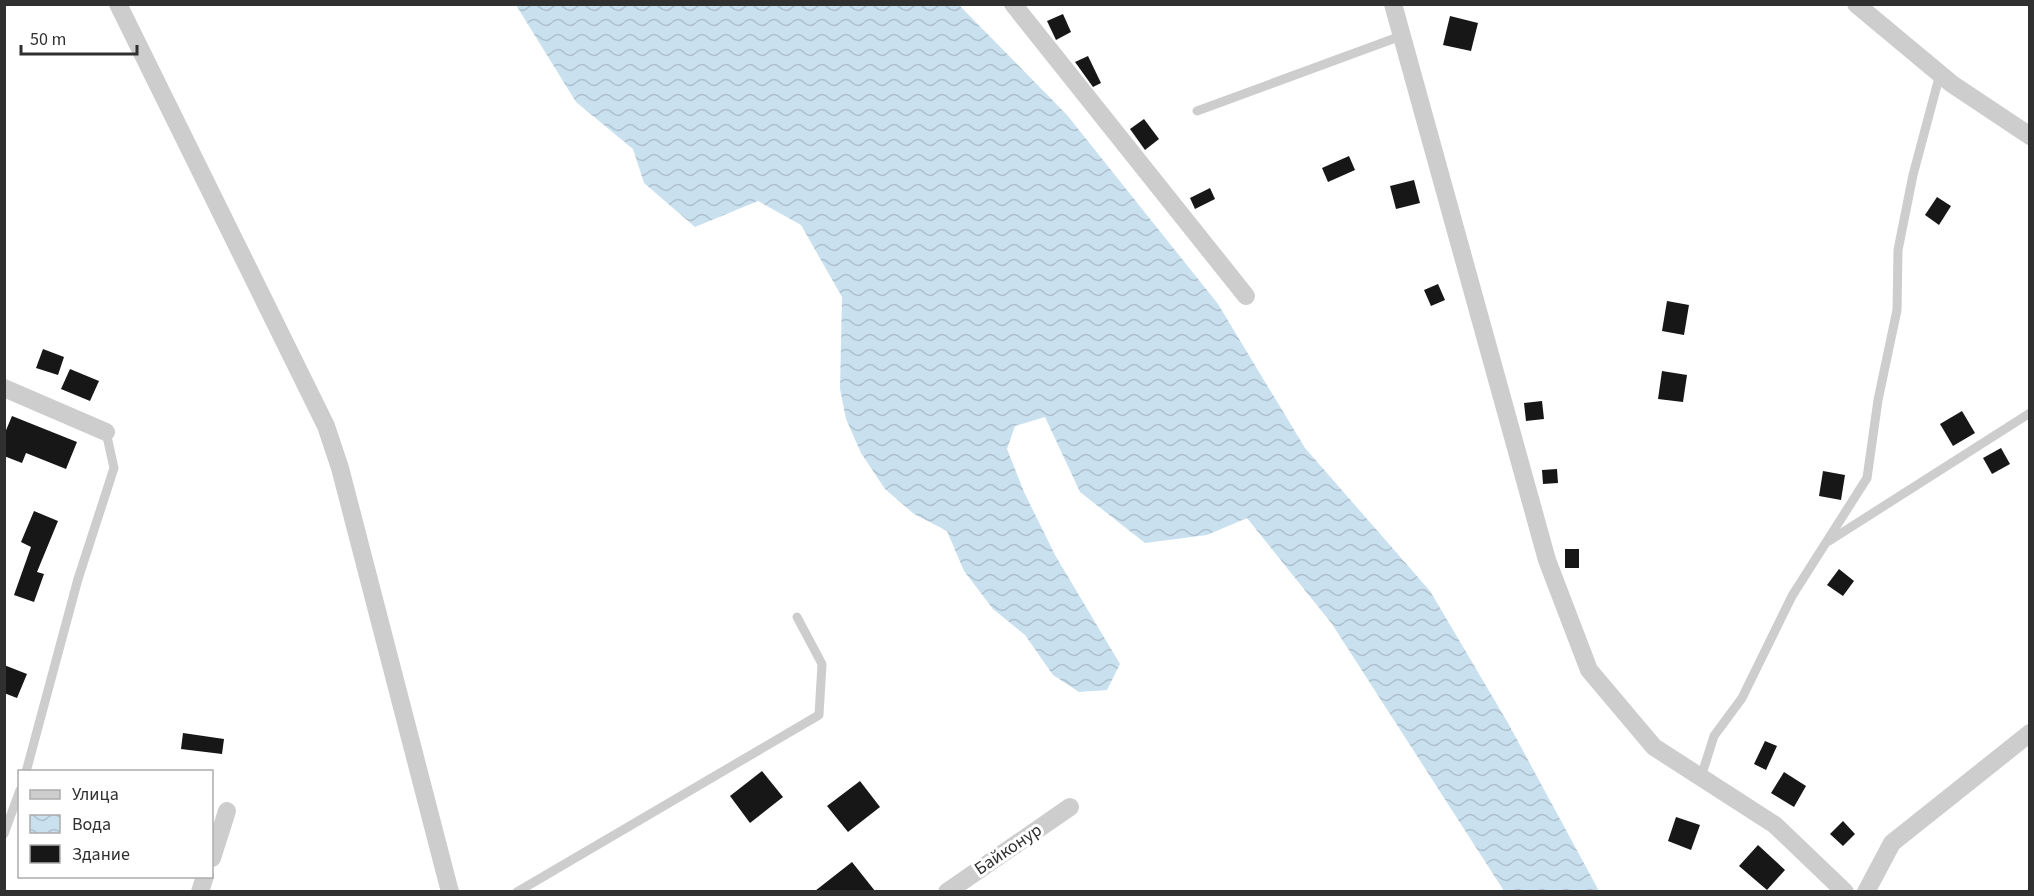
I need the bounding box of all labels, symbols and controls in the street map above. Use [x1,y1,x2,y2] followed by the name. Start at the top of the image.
[21,18,136,56] scale bar
[30,27,66,52] text: 50 m
[18,770,213,878] legend
[72,782,119,807] text: Улица
[72,812,111,837] text: Вода
[970,818,1047,881] street label: Байконур
[72,842,130,867] text: Здание

